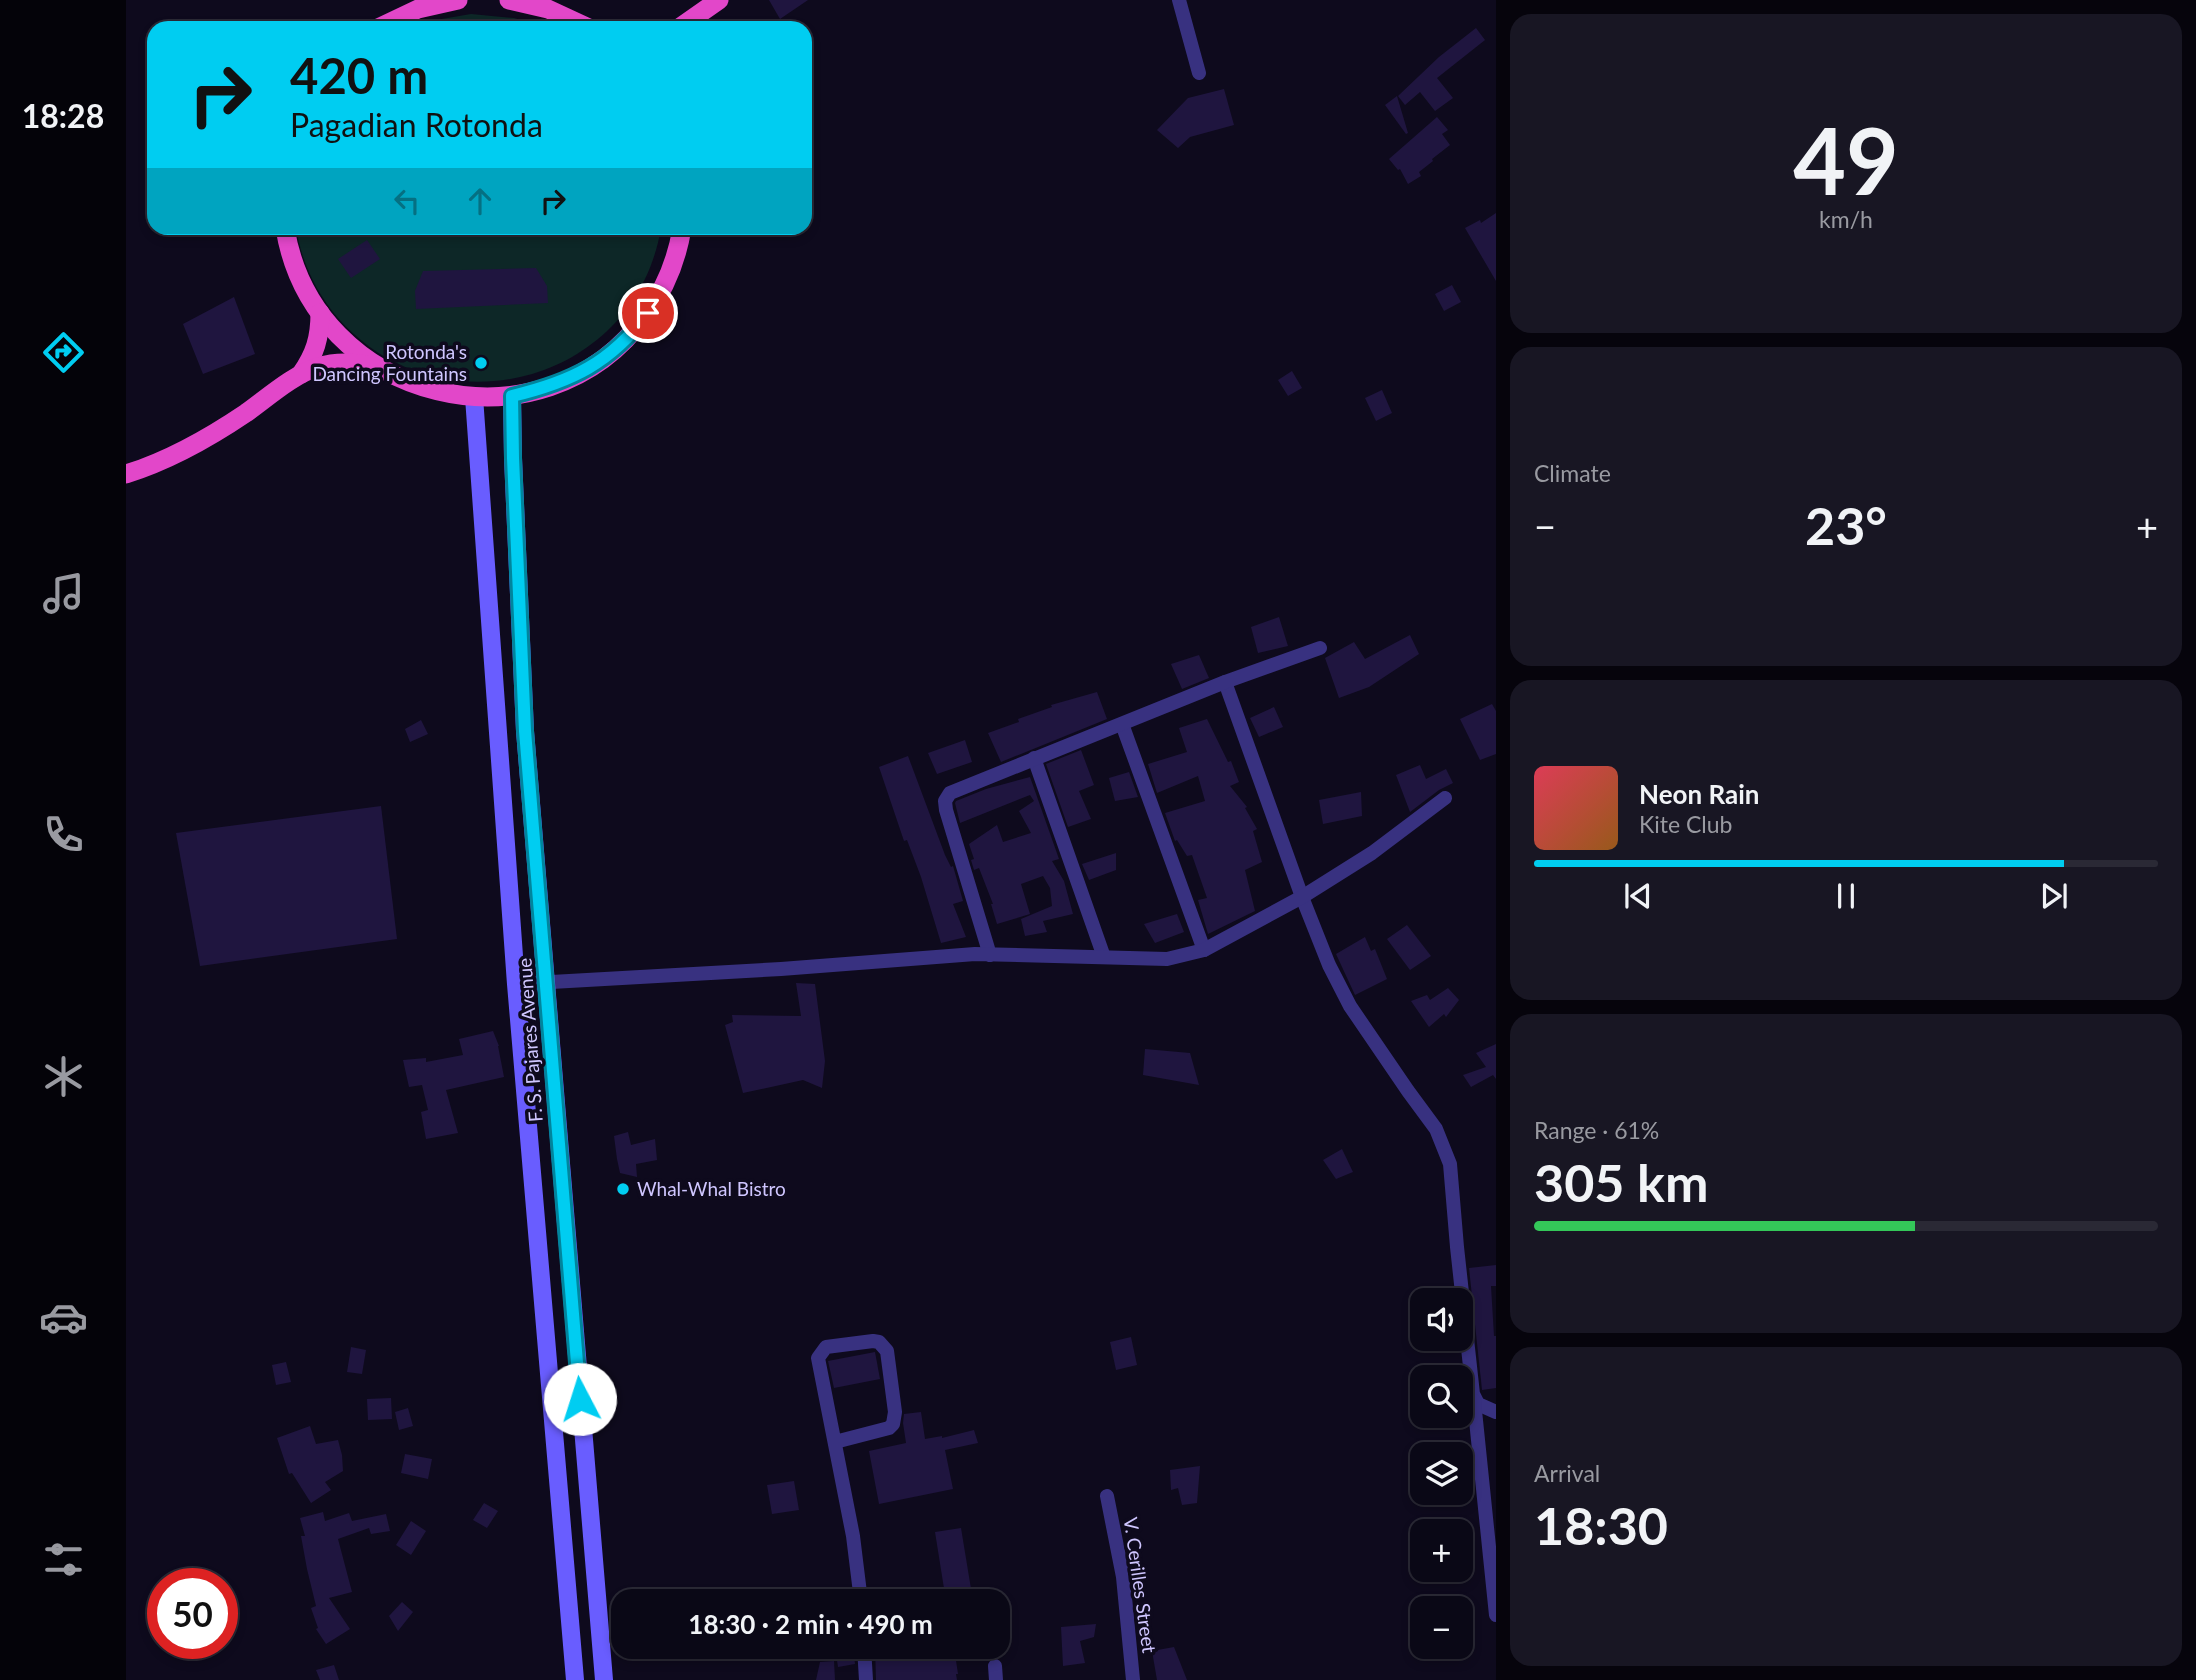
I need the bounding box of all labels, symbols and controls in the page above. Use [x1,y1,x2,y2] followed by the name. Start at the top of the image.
[290,46,428,104] text: 420 m
[175,49,266,140] icon: right
[22,96,104,135] text: 18:28
[290,105,543,144] text: Pagadian Rotonda
[1793,105,1899,214] text: 49
[388,182,426,220] icon: left
[461,182,499,220] icon: ahead
[534,182,572,220] icon: right
[1819,205,1873,233] text: km/h
[618,283,678,343] pin
[629,294,667,332] icon: arrive
[39,328,88,377] icon: directions
[312,340,467,385] place label: Rotonda's Dancing Fountains
[473,355,489,371] marker: Rotonda's Dancing Fountains
[1534,459,1611,487] text: Climate
[1805,494,1887,556] text: 23°
[1534,503,1556,549] text: −
[2136,503,2158,549] text: +
[39,569,88,618] icon: music
[1639,778,1759,810] text: Neon Rain
[39,810,88,859] icon: phone
[1639,810,1732,838] text: Kite Club
[1619,877,1657,915] icon: previous
[1827,877,1865,915] icon: pause
[2035,877,2073,915] icon: next
[512,957,547,1123] street label: F. S. Pajares Avenue
[39,1052,88,1101] icon: climate
[1534,1116,1659,1144] text: Range · 61%
[1534,1151,1708,1213] text: 305 km
[637,1177,786,1200] place label: Whal-Whal Bistro
[615,1181,631,1197] marker: Whal-Whal Bistro
[1410,1288,1473,1659] map controls
[1410,1288,1473,1351] button: sound
[39,1293,88,1342] icon: car
[543,1362,617,1436] position arrow
[1410,1365,1473,1428] button: search
[1410,1442,1473,1505] button: layers
[1534,1459,1600,1487] text: Arrival
[1534,1494,1668,1556] text: 18:30
[1120,1516,1161,1655] street label: V. Cerilles Street
[1410,1519,1473,1582] button: +
[39,1535,88,1584] icon: filters
[147,1568,238,1659] speed limit sign: 50
[1410,1596,1473,1659] button: −
[688,1608,933,1640] text: 18:30 · 2 min · 490 m

